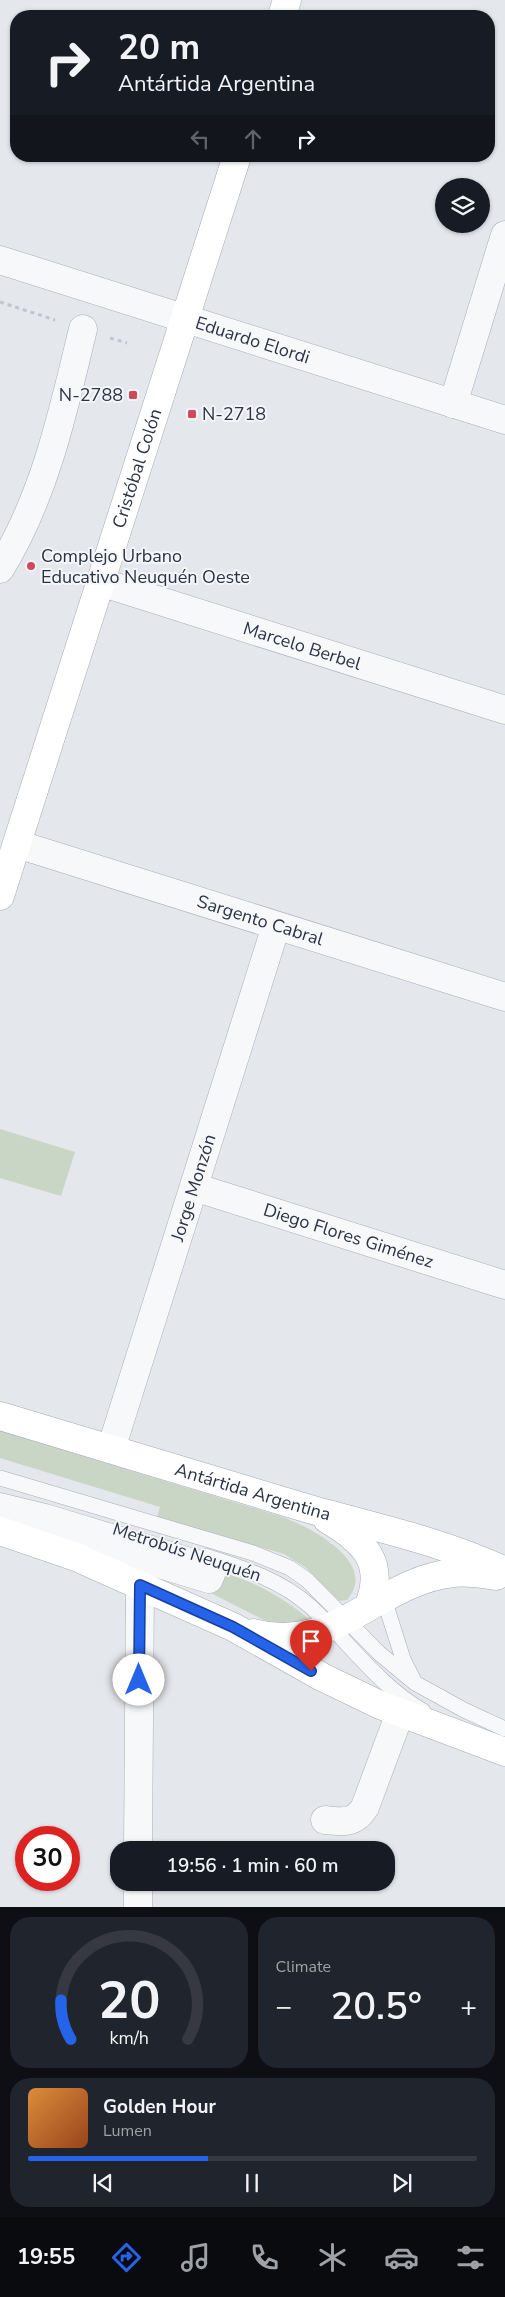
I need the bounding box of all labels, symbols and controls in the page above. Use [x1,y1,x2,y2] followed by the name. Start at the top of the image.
[118,24,200,71] text: 20 m
[35,30,100,95] icon: right
[118,69,315,99] text: Antártida Argentina
[186,125,214,153] icon: left
[239,125,267,153] icon: ahead
[292,125,320,153] icon: right
[435,178,490,233] map controls
[435,178,490,233] button: layers
[192,311,313,369] street label: Eduardo Elordi
[59,383,123,407] place label: N-2788
[127,389,139,401] marker: N-2788
[202,402,266,426] place label: N-2718
[107,405,167,531] street label: Cristóbal Colón
[186,408,198,420] marker: N-2718
[41,544,250,589] place label: Complejo Urbano Educativo Neuquén Oeste
[25,560,37,572] marker: Complejo Urbano Educativo Neuquén Oeste
[240,616,365,676] street label: Marcelo Berbel
[194,889,327,952] street label: Sargento Cabral
[165,1131,222,1245] street label: Jorge Monzón
[260,1198,437,1274] street label: Diego Flores Giménez
[172,1457,333,1526] street label: Antártida Argentina
[110,1517,264,1587] street label: Metrobús Neuquén
[290,1620,332,1671] pin
[297,1627,325,1655] icon: arrive
[112,1653,164,1705] position arrow
[15,1826,80,1891] speed limit sign: 30
[167,1853,338,1879] text: 19:56 · 1 min · 60 m
[276,1956,331,1978] text: Climate
[98,1965,160,2036] text: 20
[330,1981,422,2032] text: 20.5°
[276,1988,292,2026] text: −
[460,1988,477,2026] text: +
[109,2026,148,2050] text: km/h
[103,2094,216,2120] text: Golden Hour
[103,2120,152,2142] text: Lumen
[89,2169,117,2197] icon: previous
[238,2169,266,2197] icon: pause
[388,2169,416,2197] icon: next
[109,2240,144,2275] icon: directions
[178,2240,213,2275] icon: music
[247,2240,282,2275] icon: phone
[315,2240,350,2275] icon: climate
[384,2240,419,2275] icon: car
[453,2240,488,2275] icon: filters
[17,2242,75,2272] text: 19:55

